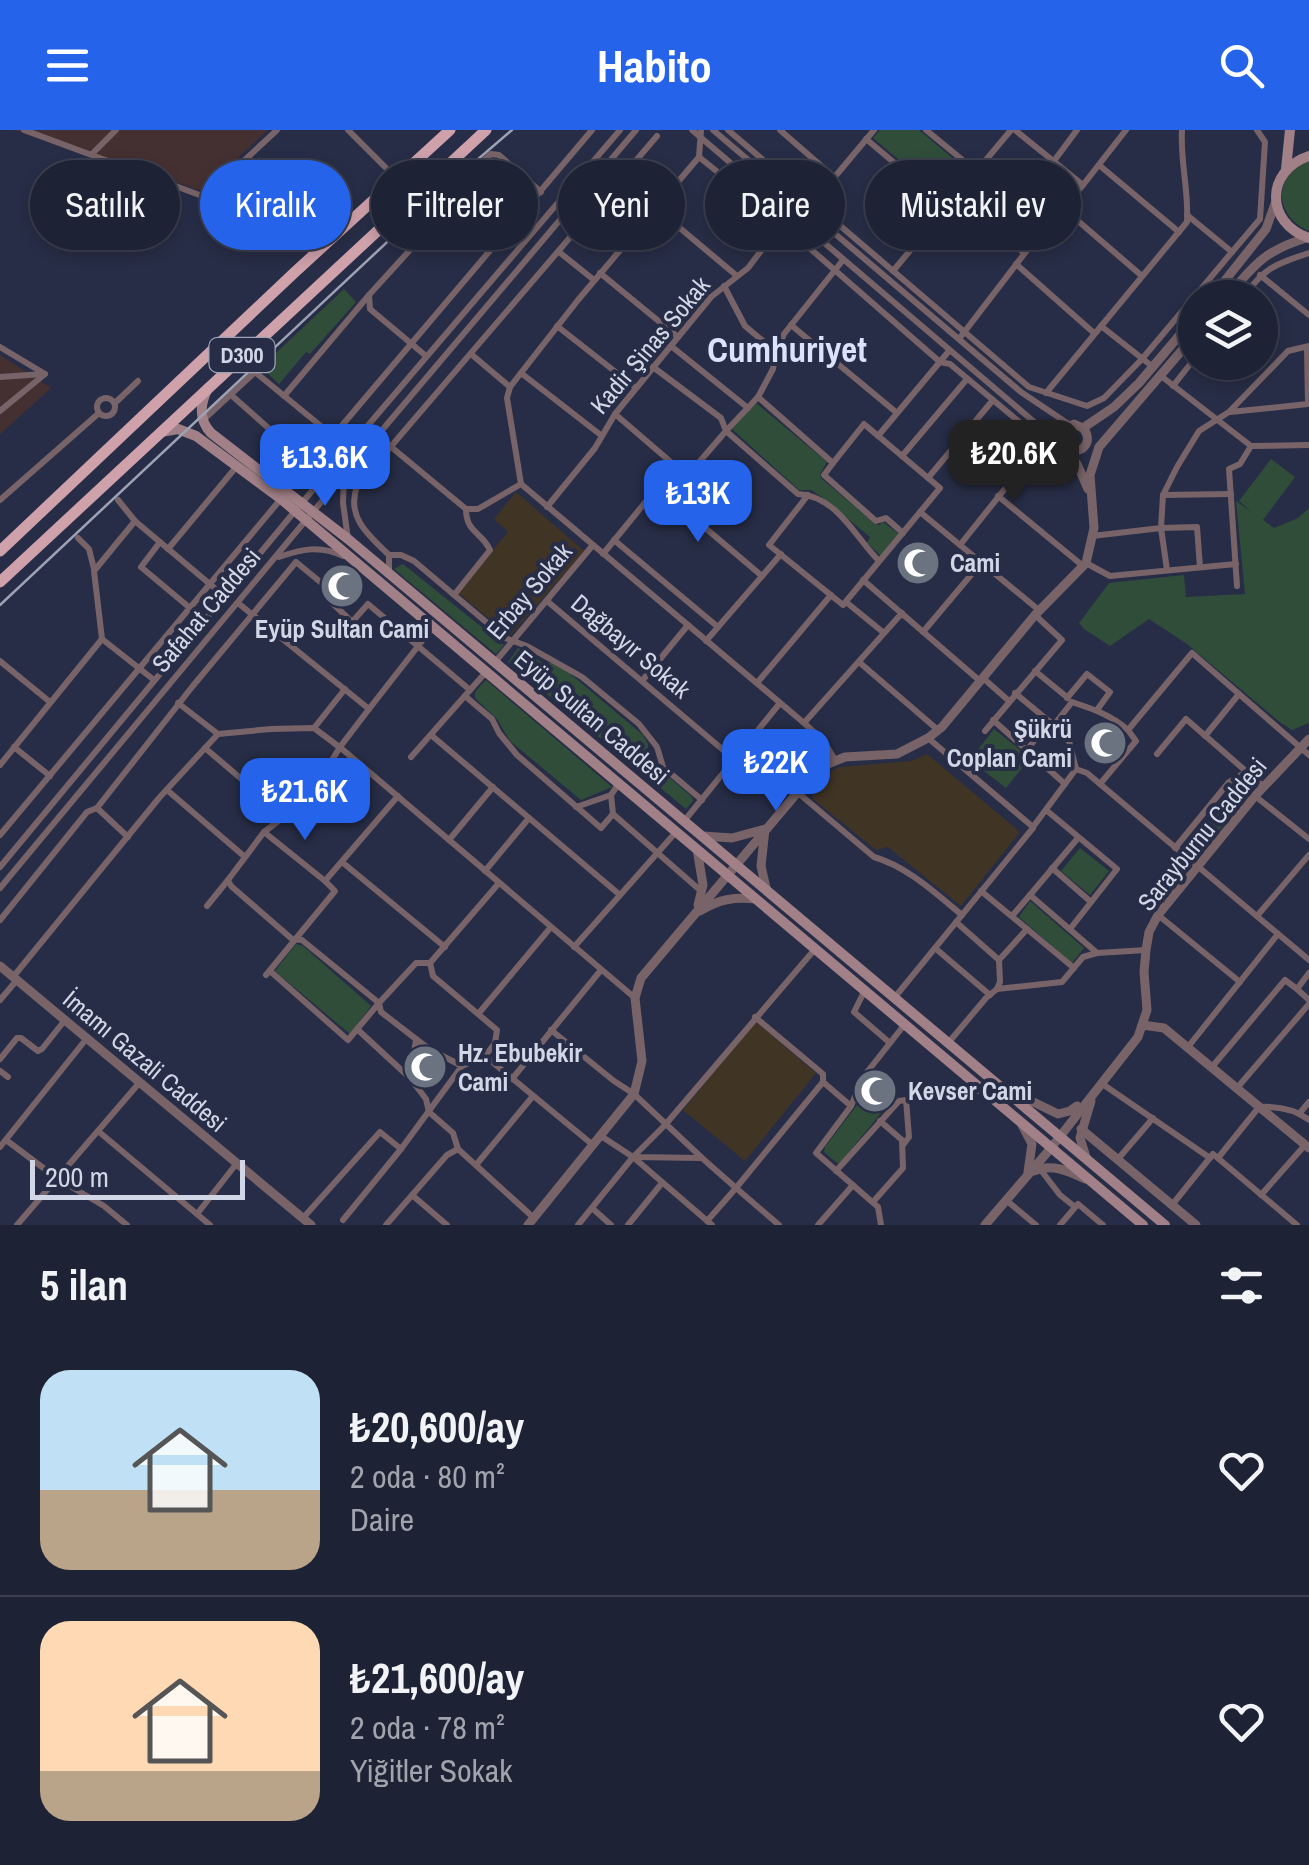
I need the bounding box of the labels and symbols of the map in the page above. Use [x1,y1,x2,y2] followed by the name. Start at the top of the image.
[582,268,718,421] street label: Kadir Şinas Sokak
[707,326,867,373] district label: Cumhuriyet
[210,338,274,372] road number: D300
[933,420,1095,505] pin: ₺20.6K
[244,424,406,509] pin: ₺13.6K
[639,460,757,545] pin: ₺13K
[479,535,580,646] street label: Erbay Sokak
[895,540,941,586] mosque icon: Cami
[144,541,268,679] street label: Safahat Caddesi
[950,546,1000,580] place label: Cami
[319,563,365,609] mosque icon: Eyüp Sultan Cami
[564,586,698,706] street label: Dağbayır Sokak
[255,612,429,646] place label: Eyüp Sultan Cami
[507,642,677,792] street label: Eyüp Sultan Caddesi
[947,712,1072,775] place label: Şükrü Coplan Cami
[1082,720,1128,766] mosque icon: Şükrü Coplan Cami
[717,729,835,814] pin: ₺22K
[1130,750,1274,918] street label: Sarayburnu Caddesi
[224,758,386,843] pin: ₺21.6K
[56,982,234,1140] street label: İmamı Gazali Caddesi
[458,1036,582,1099] place label: Hz. Ebubekir Cami
[402,1044,448,1090] mosque icon: Hz. Ebubekir Cami
[852,1068,898,1114] mosque icon: Kevser Cami
[908,1074,1032,1108] place label: Kevser Cami
[30,1155,245,1200] scale bar

